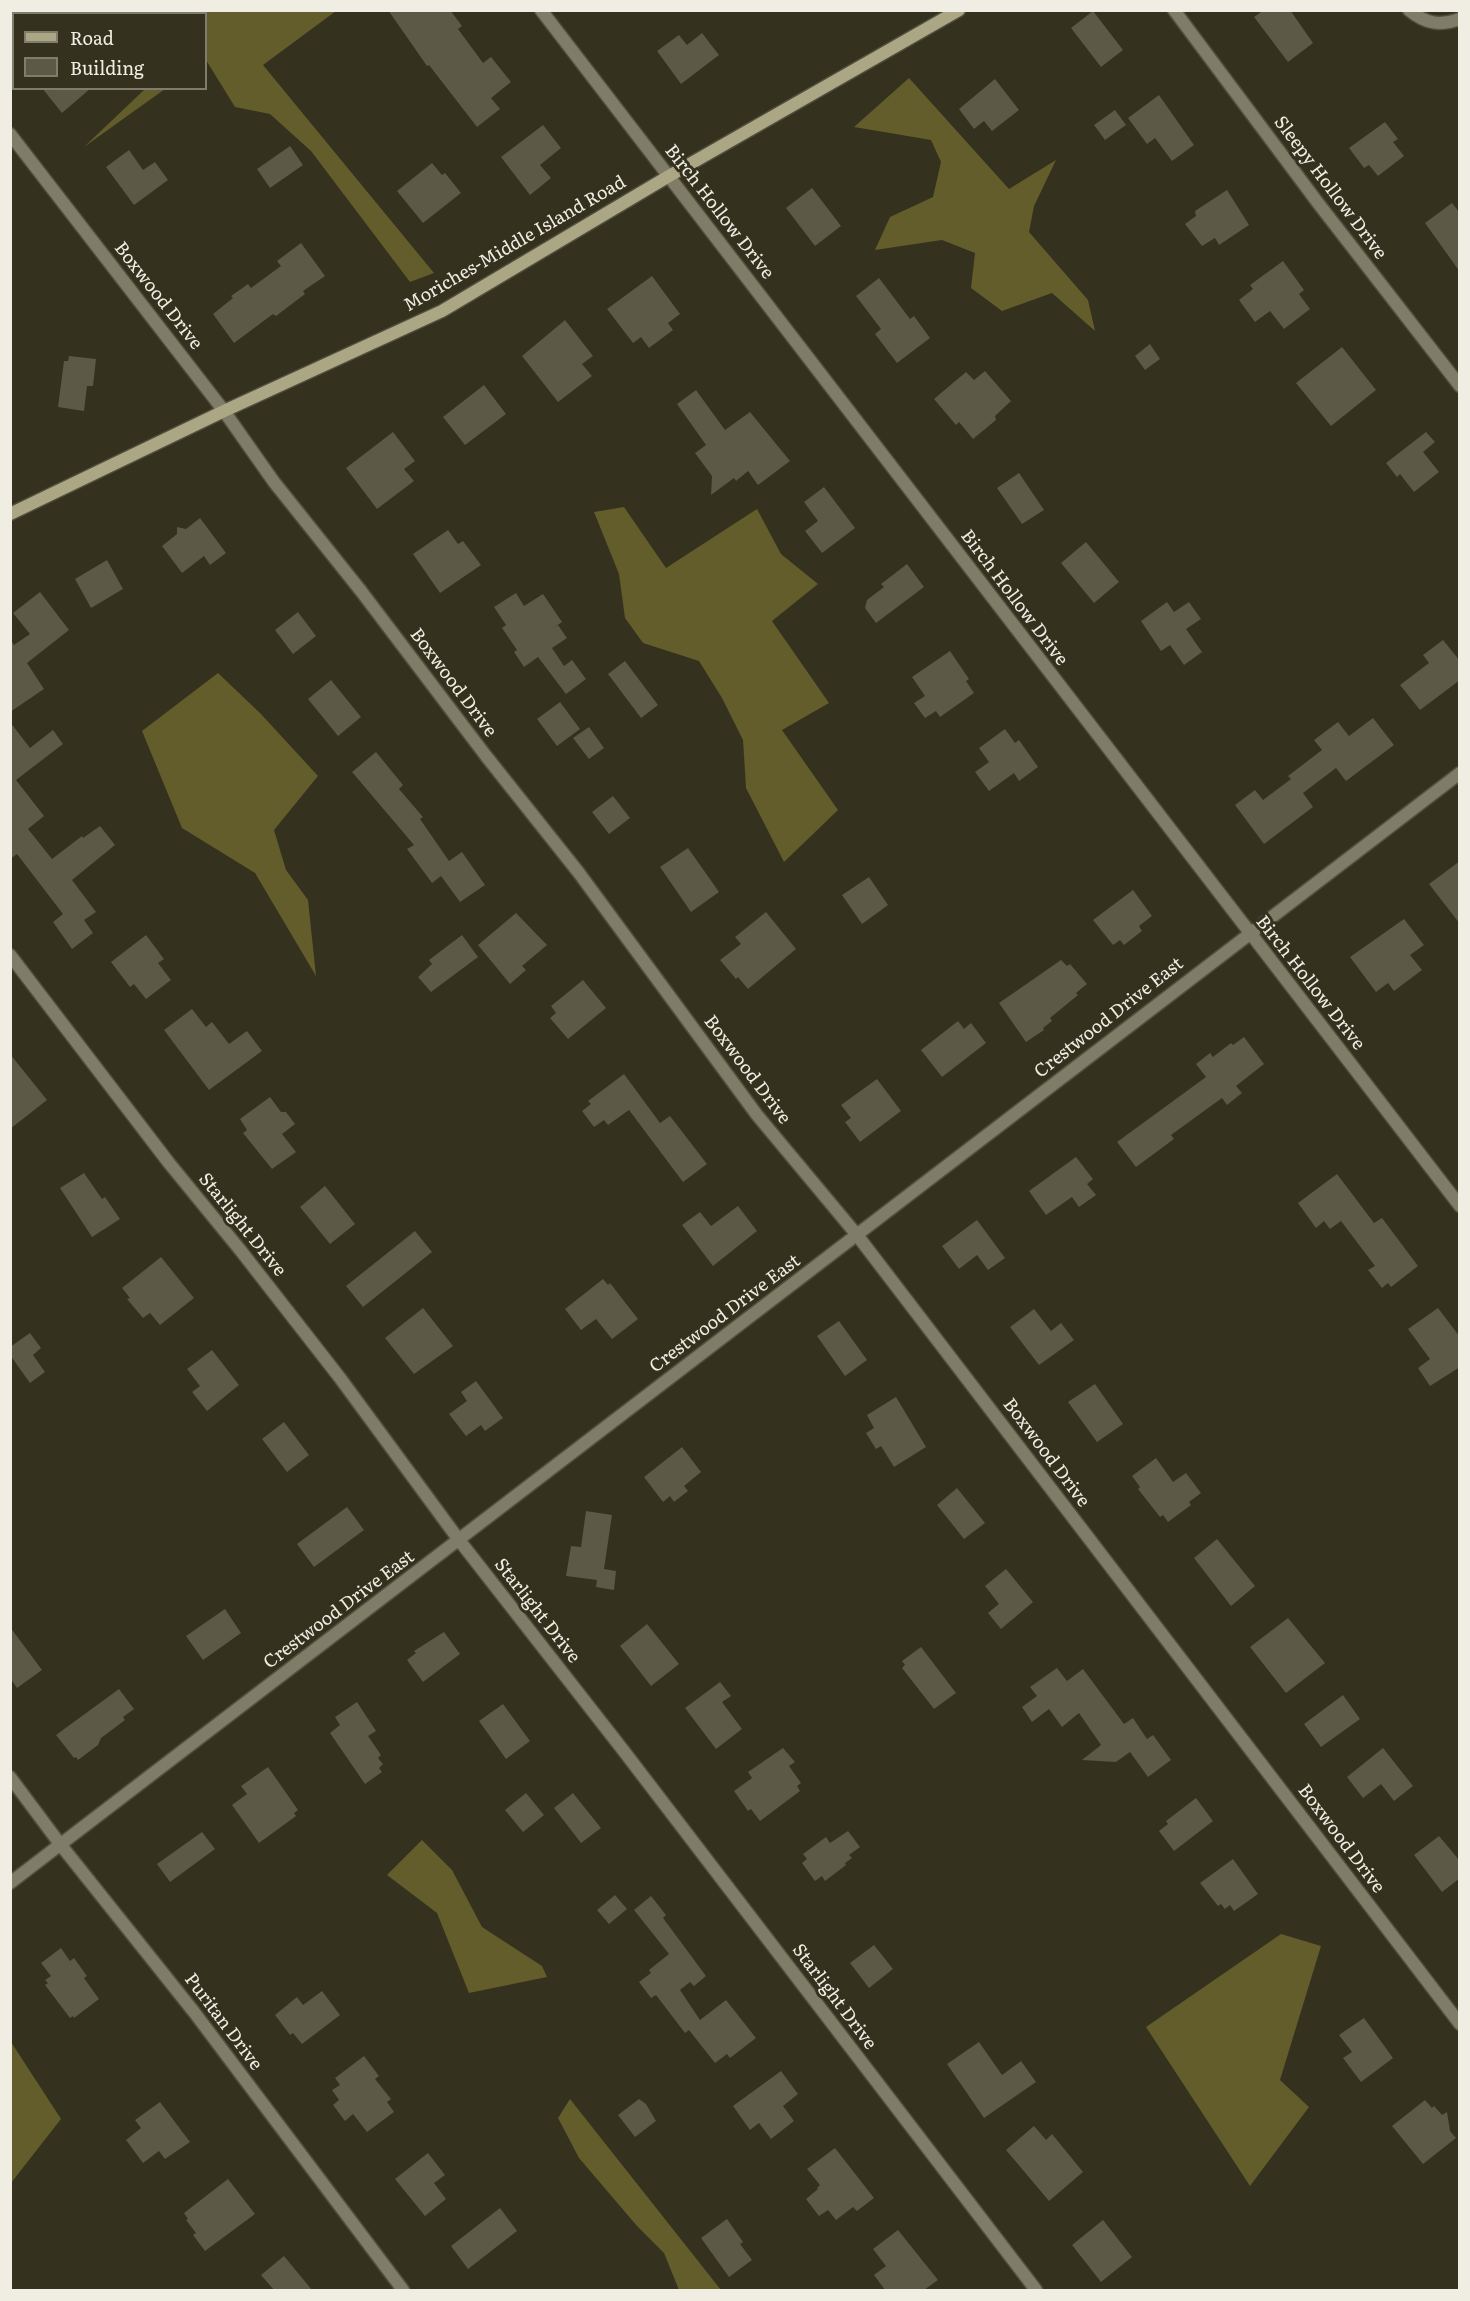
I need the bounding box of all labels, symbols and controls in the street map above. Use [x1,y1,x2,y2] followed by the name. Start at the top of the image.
[12,12,207,90] legend
[70,24,114,51] text: Road
[70,54,144,81] text: Building
[1269,112,1391,264] street label: Sleepy Hollow Drive
[660,141,778,283] street label: Birch Hollow Drive
[400,172,630,316] street label: Moriches-Middle Island Road
[109,238,207,354] street label: Boxwood Drive
[956,526,1072,670] street label: Birch Hollow Drive
[405,624,501,742] street label: Boxwood Drive
[1251,912,1369,1054] street label: Birch Hollow Drive
[1030,953,1188,1083] street label: Crestwood Drive East
[699,1011,795,1129] street label: Boxwood Drive
[194,1169,290,1281] street label: Starlight Drive
[645,1250,805,1378] street label: Crestwood Drive East
[998,1394,1094,1512] street label: Boxwood Drive
[259,1546,419,1674] street label: Crestwood Drive East
[489,1554,585,1668] street label: Starlight Drive
[1293,1780,1389,1898] street label: Boxwood Drive
[787,1940,881,2054] street label: Starlight Drive
[180,1969,266,2075] street label: Puritan Drive

